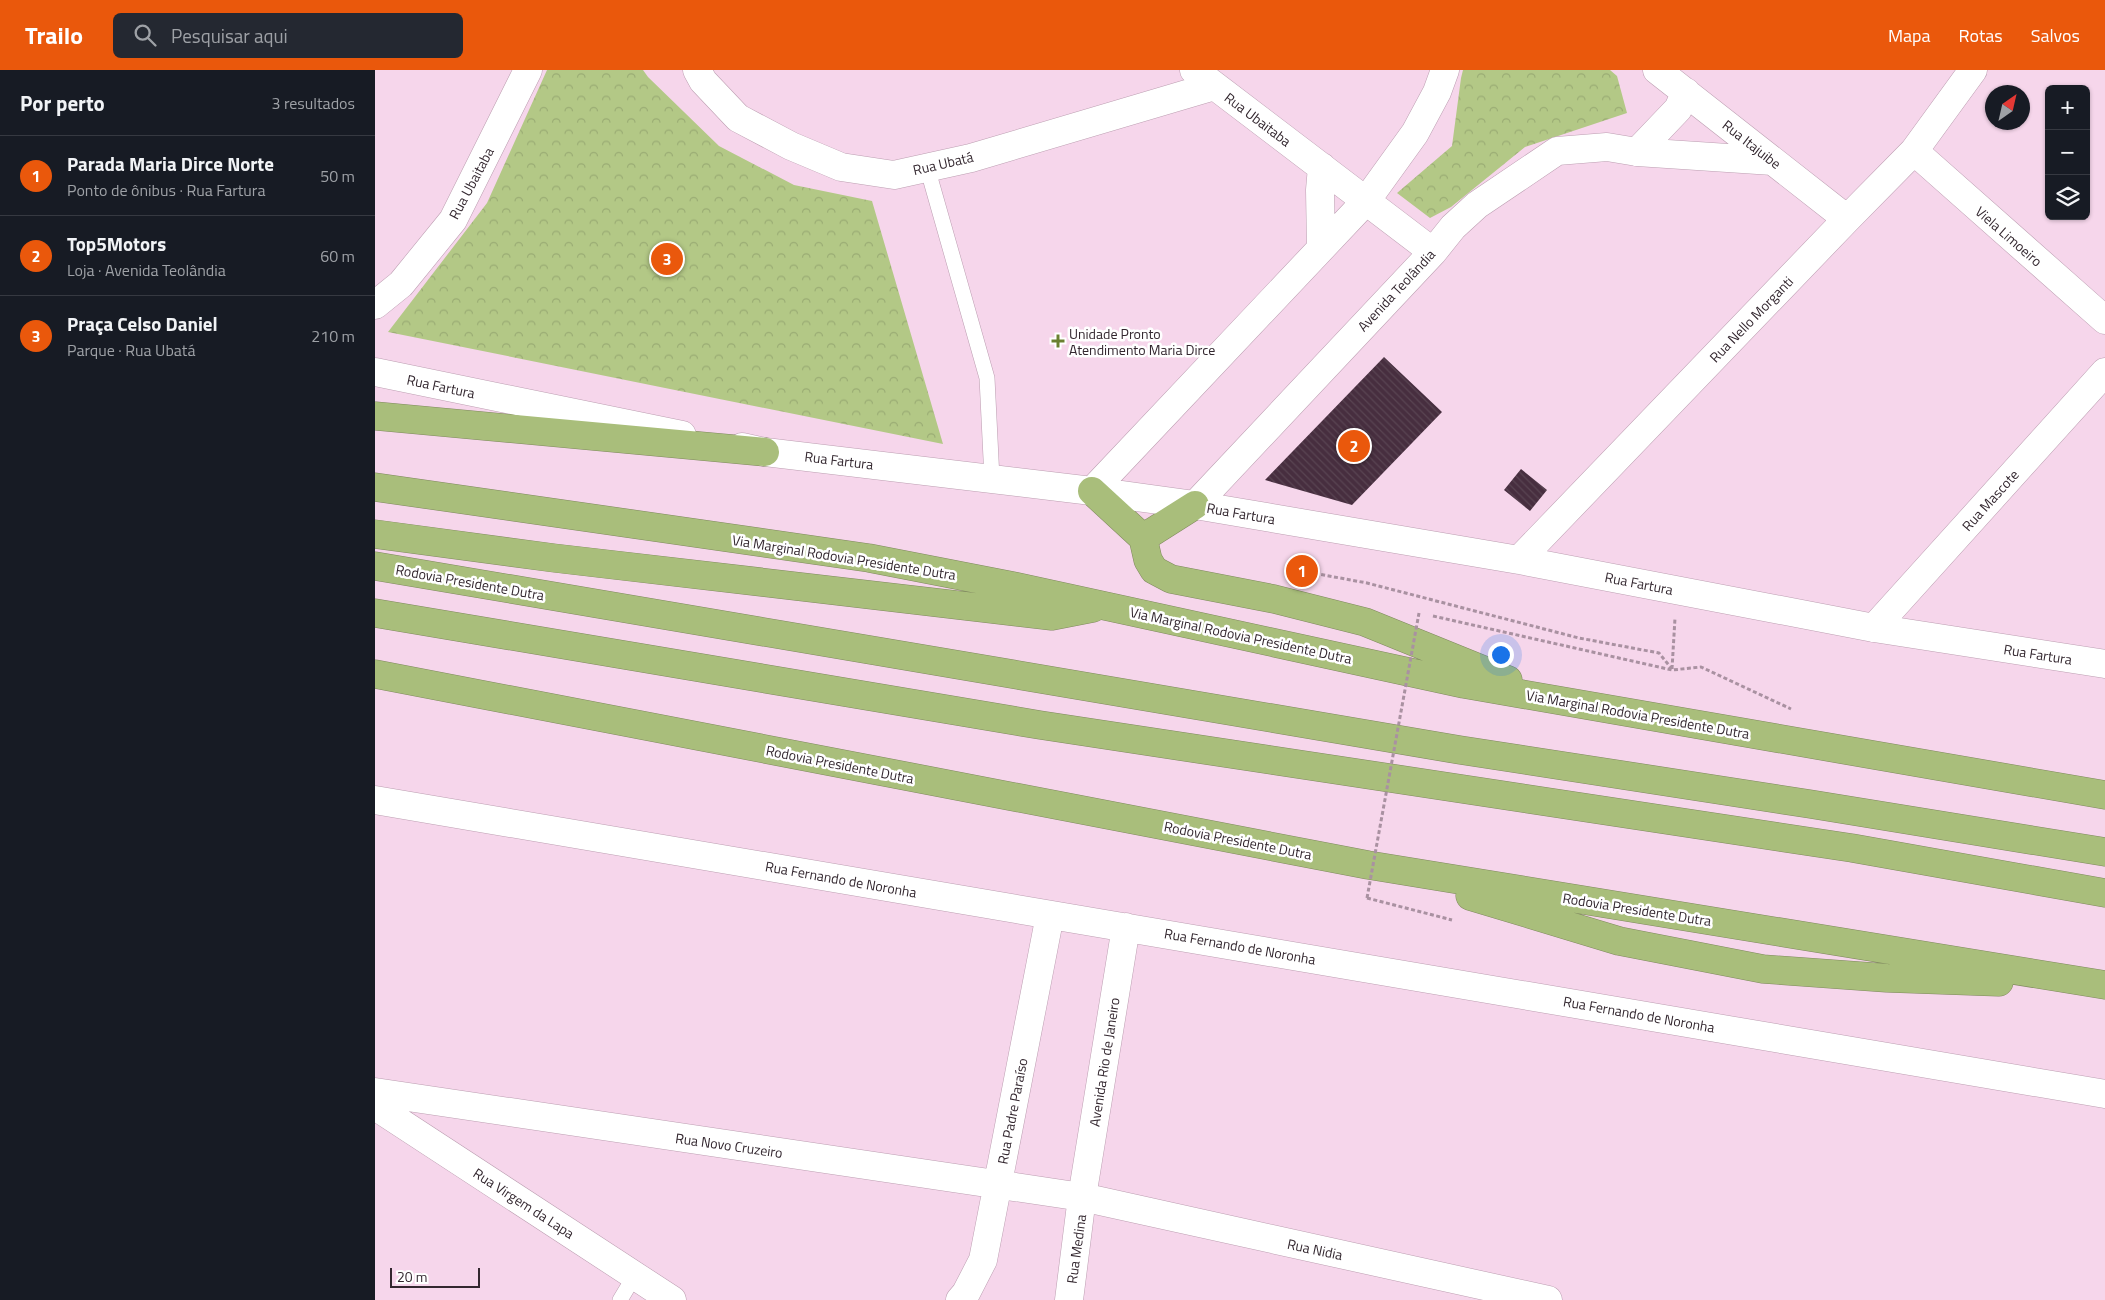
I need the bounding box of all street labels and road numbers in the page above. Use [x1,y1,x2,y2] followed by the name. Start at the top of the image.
[1220,87,1296,151] street label: Rua Ubaitaba
[1718,114,1786,174] street label: Rua Itajuibe
[443,143,499,223] street label: Rua Ubaitaba
[911,146,975,180] street label: Rua Ubatá
[1971,201,2047,271] street label: Viela Limoeiro
[1352,244,1440,336] street label: Avenida Teolândia
[1704,271,1798,367] street label: Rua Nello Morganti
[405,369,477,403] street label: Rua Fartura
[803,445,875,475] street label: Rua Fartura
[1957,464,2023,536] street label: Rua Mascote
[1205,497,1277,529] street label: Rua Fartura
[731,529,957,585] street label: Via Marginal Rodovia Presidente Dutra
[394,559,546,605] street label: Rodovia Presidente Dutra
[1603,566,1675,600] street label: Rua Fartura
[1128,601,1354,669] street label: Via Marginal Rodovia Presidente Dutra
[2002,638,2074,670] street label: Rua Fartura
[1525,684,1751,744] street label: Via Marginal Rodovia Presidente Dutra
[764,739,916,789] street label: Rodovia Presidente Dutra
[1162,815,1314,865] street label: Rodovia Presidente Dutra
[764,855,918,903] street label: Rua Fernando de Noronha
[1561,887,1713,931] street label: Rodovia Presidente Dutra
[1163,922,1317,970] street label: Rua Fernando de Noronha
[1562,990,1716,1038] street label: Rua Fernando de Noronha
[1083,996,1125,1128] street label: Avenida Rio de Janeiro
[991,1056,1033,1166] street label: Rua Padre Paraíso
[674,1127,784,1163] street label: Rua Novo Cruzeiro
[469,1162,579,1244] street label: Rua Virgem da Lapa
[1061,1213,1091,1285] street label: Rua Medina
[1285,1233,1345,1265] street label: Rua Nidia

